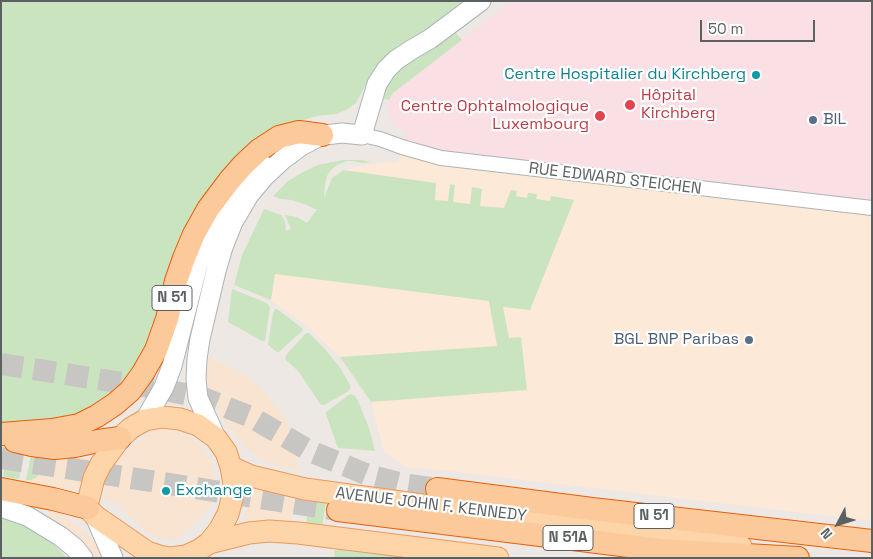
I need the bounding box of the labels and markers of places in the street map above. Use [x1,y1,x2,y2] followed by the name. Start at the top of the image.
[504,65,746,85] place label: Centre Hospitalier du Kirchberg
[750,69,762,81] marker: Centre Hospitalier du Kirchberg
[641,86,716,124] place label: Hôpital Kirchberg
[401,97,589,135] place label: Centre Ophtalmologique Luxembourg
[623,98,637,112] marker: Hôpital Kirchberg
[593,109,607,123] marker: Centre Ophtalmologique Luxembourg
[823,110,846,130] place label: BIL
[807,114,819,126] marker: BIL
[614,330,739,350] place label: BGL BNP Paribas
[743,334,755,346] marker: BGL BNP Paribas
[176,481,252,501] place label: Exchange
[160,485,172,497] marker: Exchange

